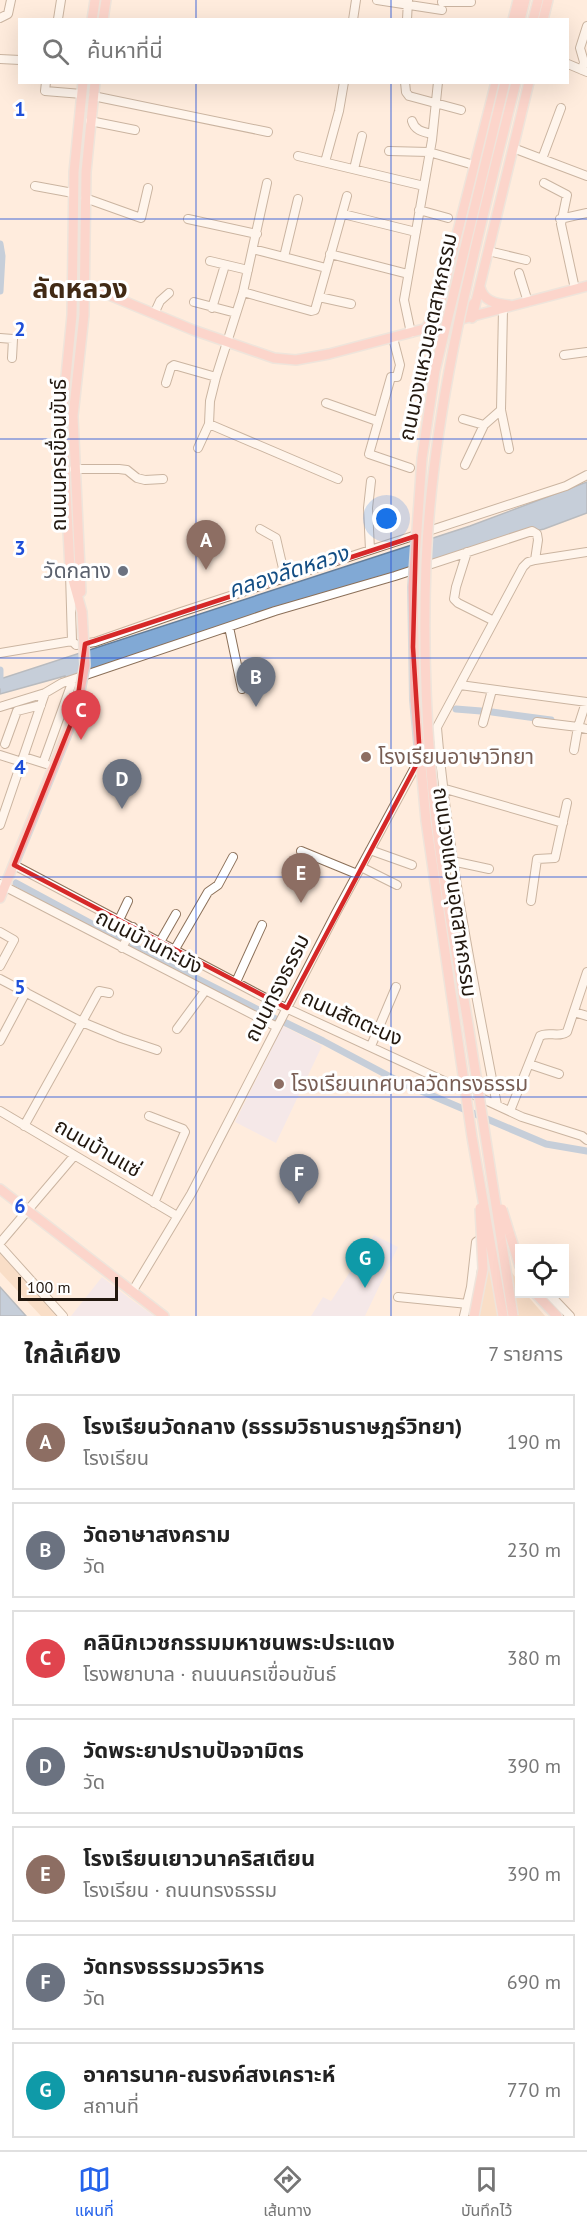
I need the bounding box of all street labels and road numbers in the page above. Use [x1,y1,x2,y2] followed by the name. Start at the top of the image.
[392,231,463,443] street label: ถนนวงแหวนอุตสาหกรรม
[44,378,72,531] street label: ถนนนครเขื่อนขันธ์
[427,785,484,999] street label: ถนนวงแหวนอุตสาหกรรม
[91,903,207,980] street label: ถนนบ้านทะมัง
[238,929,315,1046] street label: ถนนทรงธรรม
[297,983,407,1052] street label: ถนนสัตตะนง
[50,1112,146,1183] street label: ถนนบ้านแซ่

